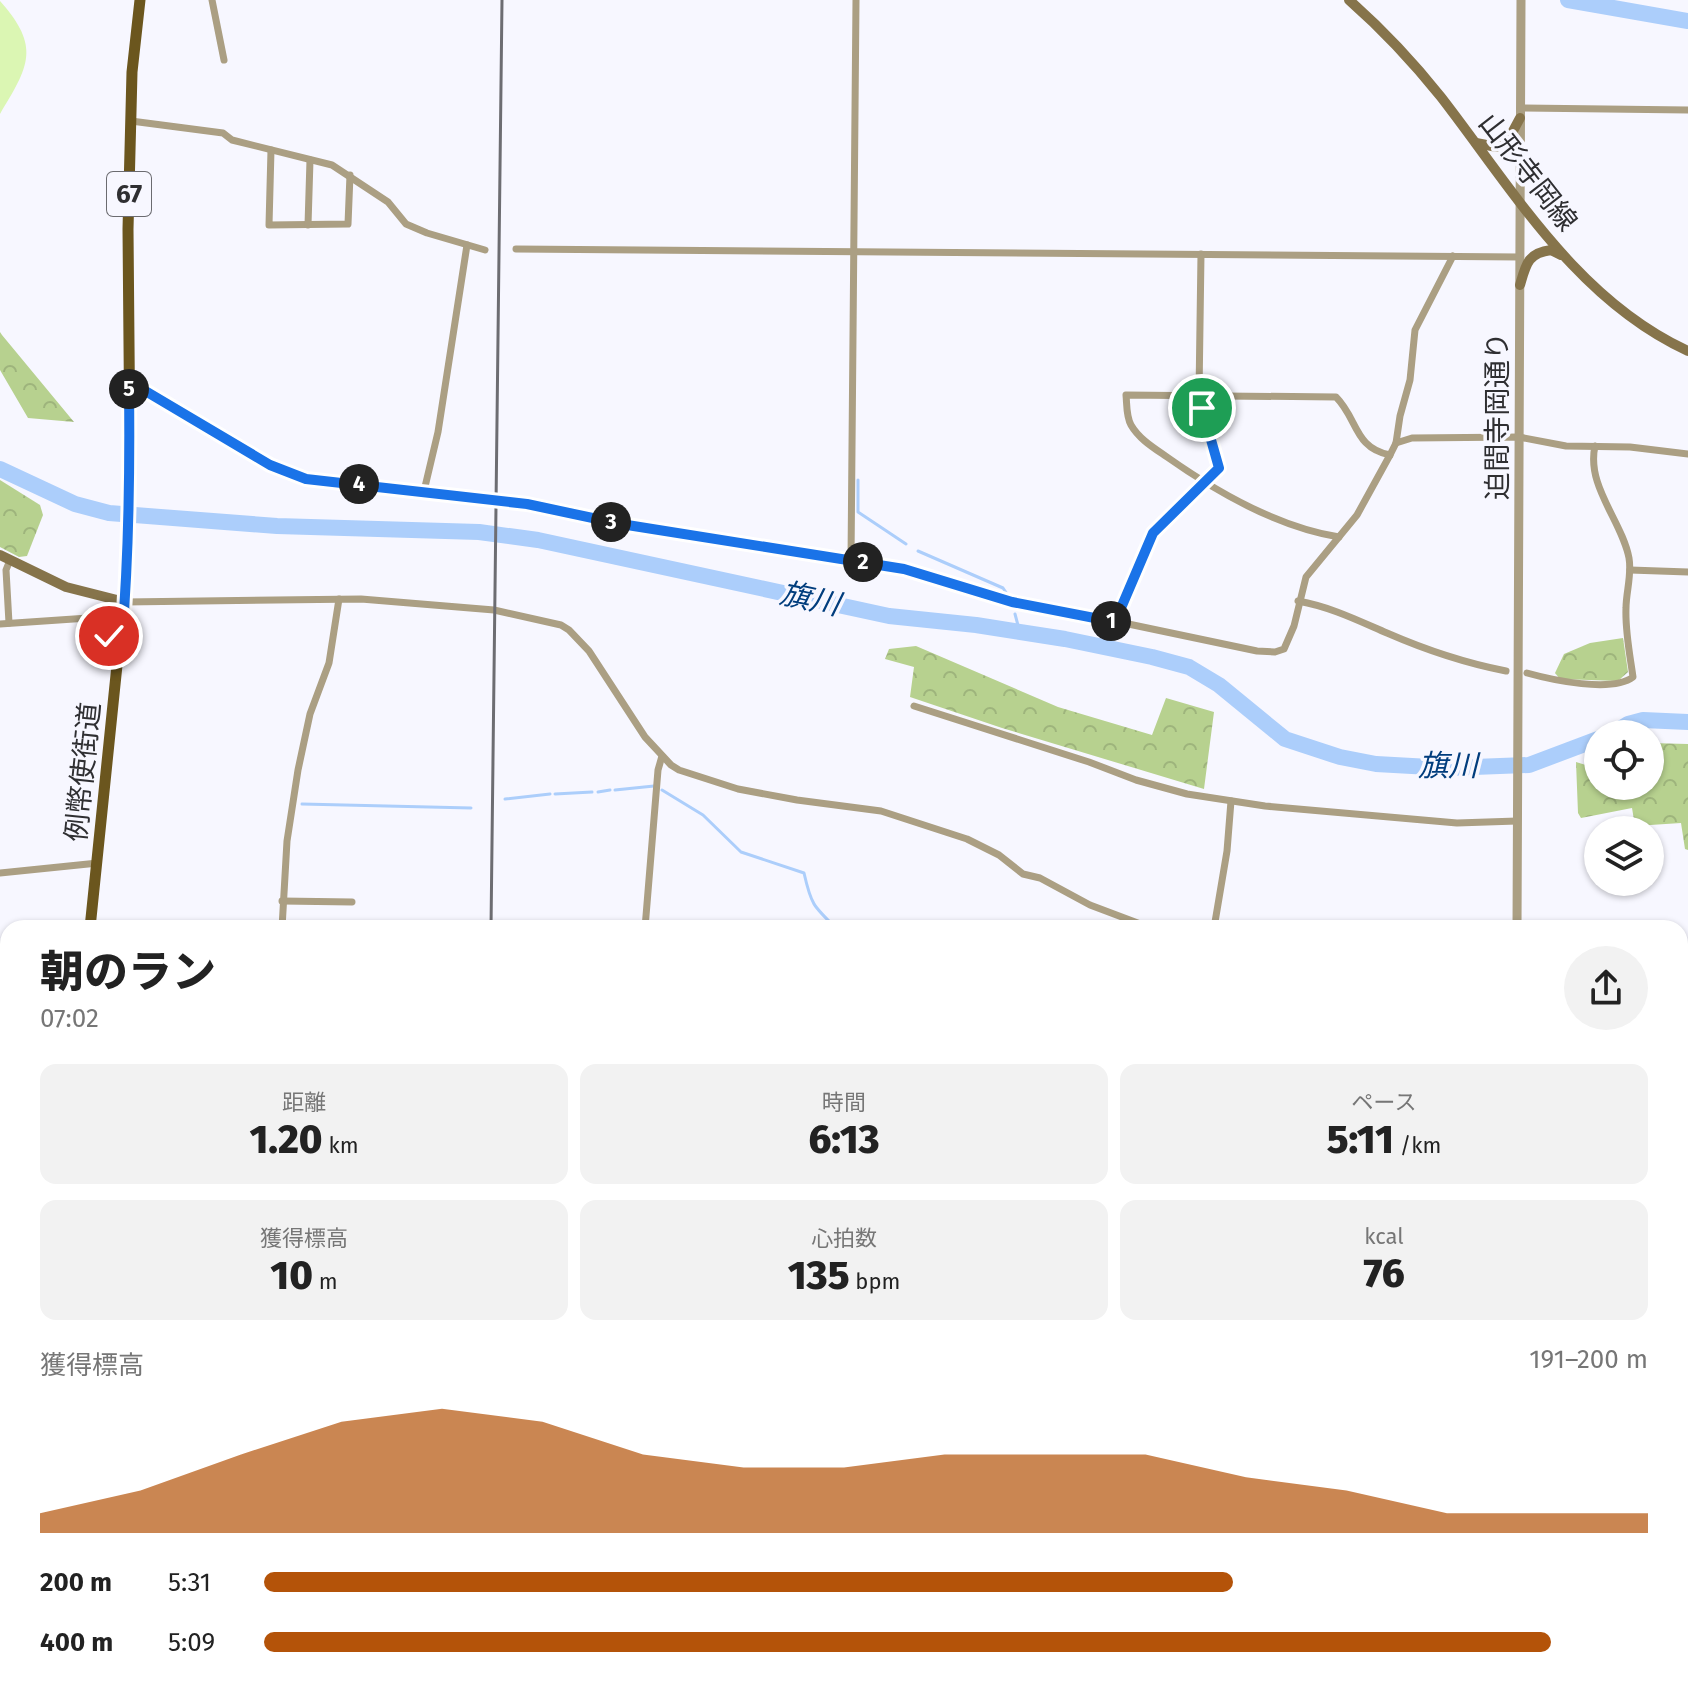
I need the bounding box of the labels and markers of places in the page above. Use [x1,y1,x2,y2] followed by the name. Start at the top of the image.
[109,369,149,409] pin: 5
[1168,374,1236,442] pin
[339,464,379,504] pin: 4
[591,502,631,542] pin: 3
[843,542,883,582] pin: 2
[1091,601,1131,641] pin: 1
[75,602,143,670] pin

